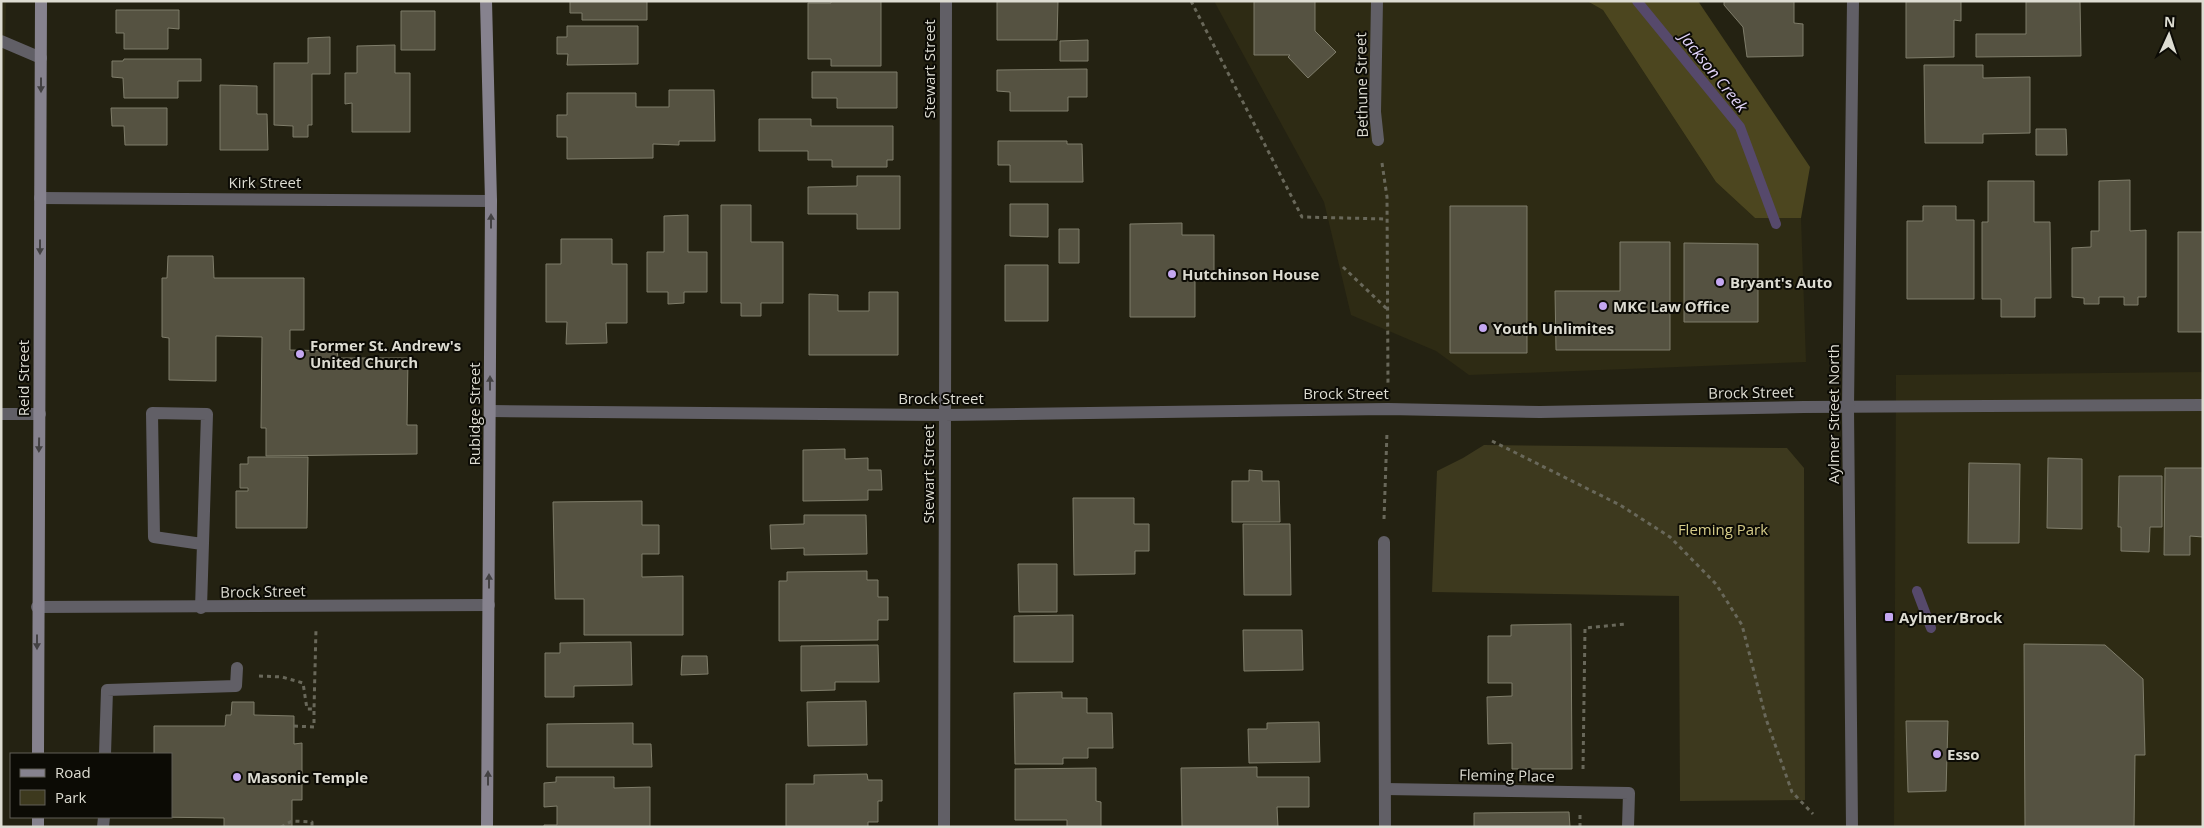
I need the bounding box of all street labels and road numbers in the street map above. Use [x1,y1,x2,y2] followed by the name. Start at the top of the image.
[919,19,939,119] street label: Stewart Street
[1350,32,1372,138] street label: Bethune Street
[229,172,301,192] street label: Kirk Street
[13,340,33,416] street label: Reid Street
[1823,344,1843,484] street label: Aylmer Street North
[464,363,484,465] street label: Rubidge Street
[1708,381,1794,403] street label: Brock Street
[1303,383,1389,403] street label: Brock Street
[898,388,984,408] street label: Brock Street
[918,424,938,524] street label: Stewart Street
[220,580,306,602] street label: Brock Street
[1459,764,1555,786] street label: Fleming Place

